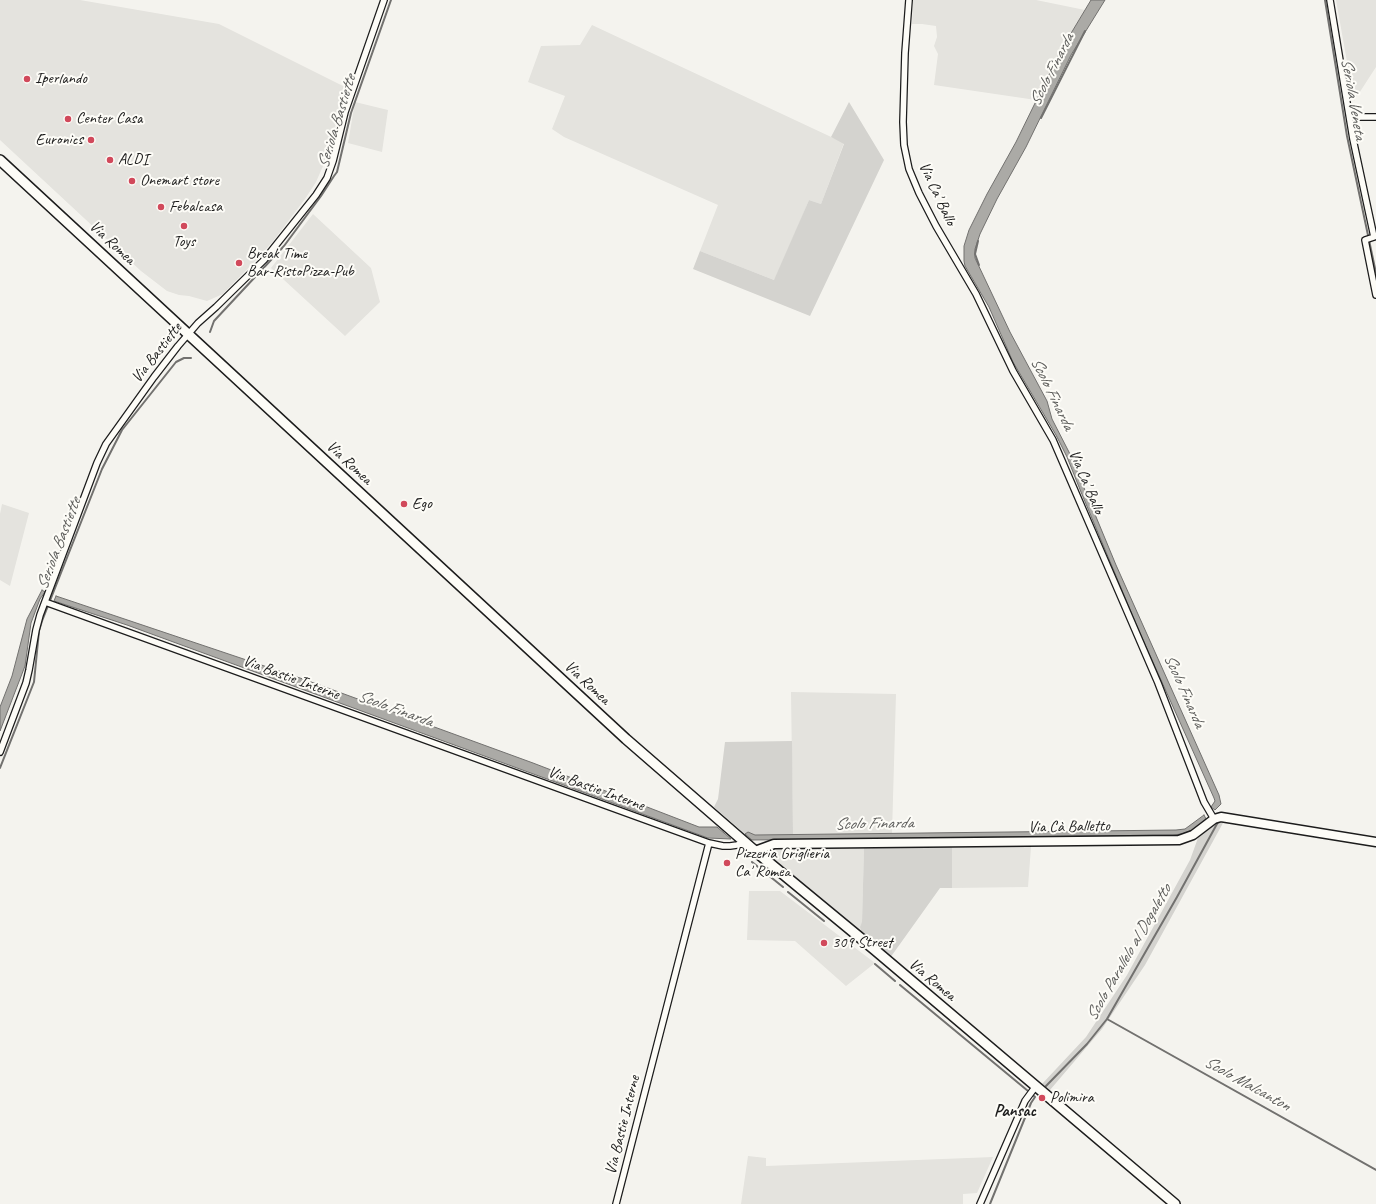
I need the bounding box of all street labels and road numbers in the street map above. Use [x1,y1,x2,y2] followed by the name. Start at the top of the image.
[914,159,960,229] street label: Via Ca' Ballo
[85,217,139,269] street label: Via Romea
[128,319,186,387] street label: Via Bastiette
[322,437,376,489] street label: Via Romea
[1064,447,1108,517] street label: Via Ca' Ballo
[240,652,342,704] street label: Via Bastie Interne
[560,657,614,709] street label: Via Romea
[545,763,647,815] street label: Via Bastie Interne
[1028,817,1110,837] street label: Via Cà Balletto
[904,955,960,1005] street label: Via Romea
[601,1074,645,1176] street label: Via Bastie Interne

